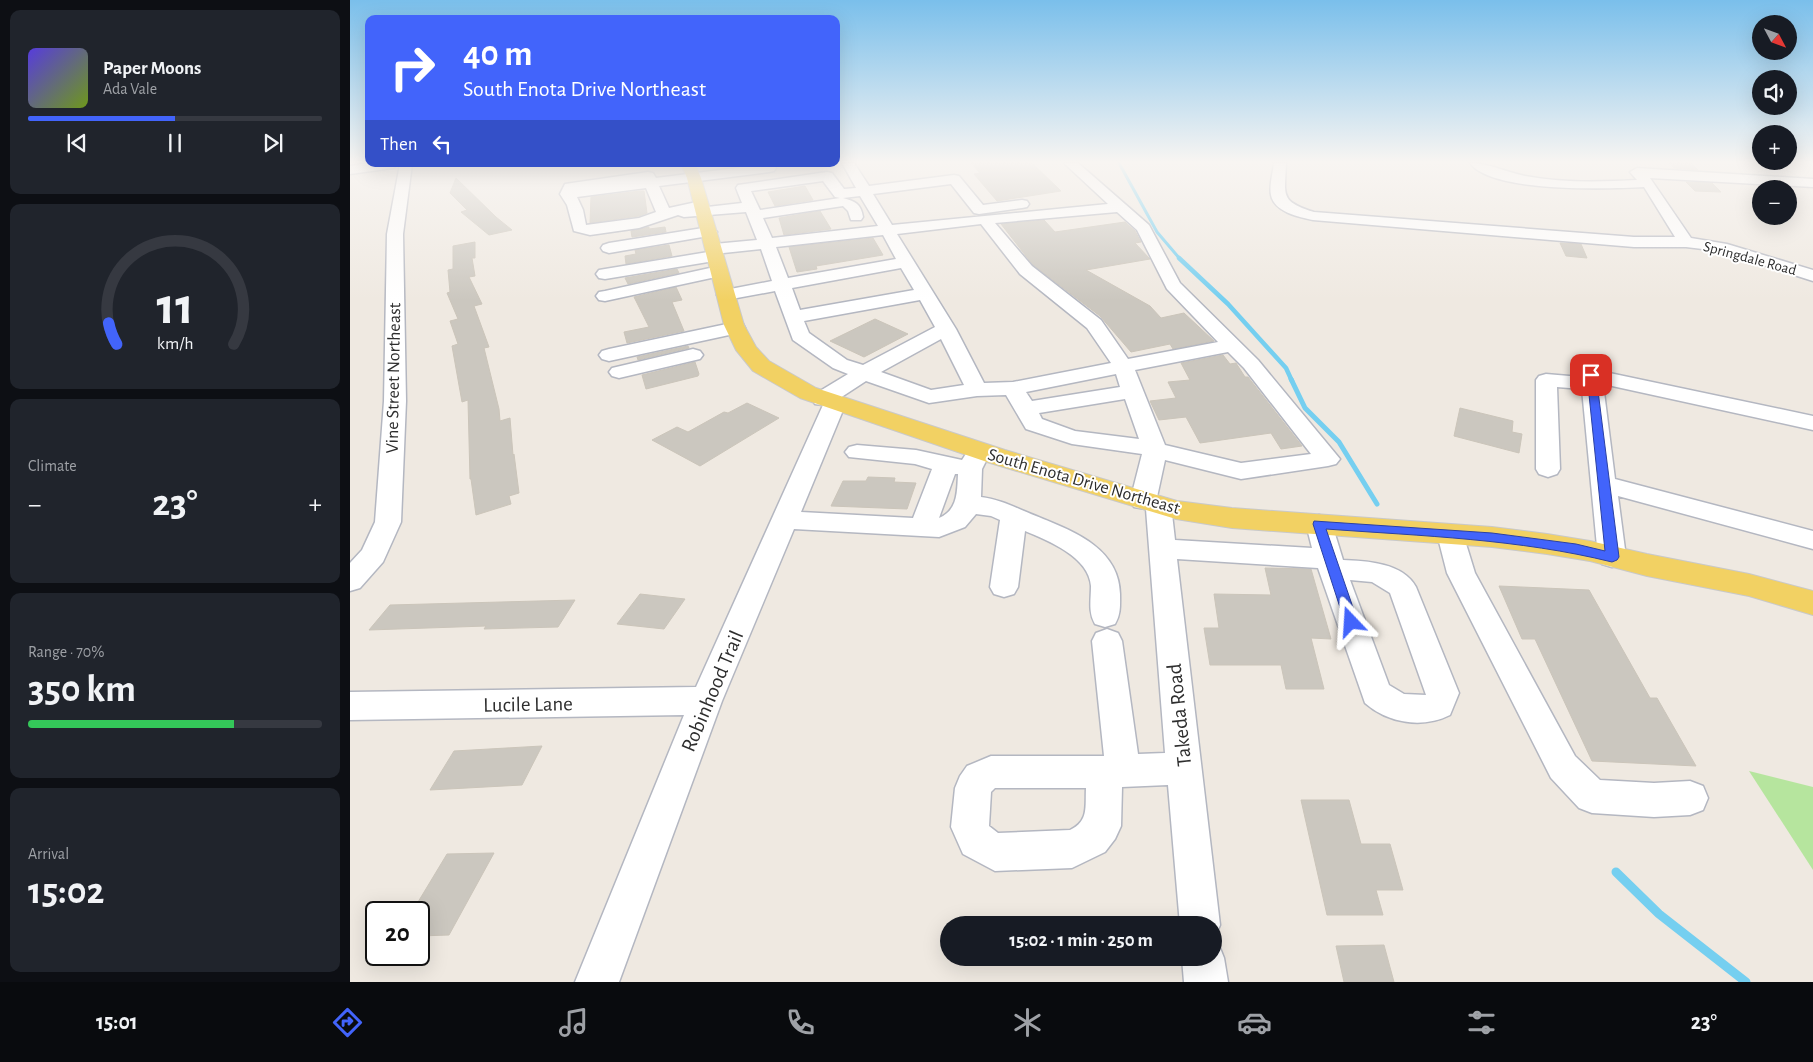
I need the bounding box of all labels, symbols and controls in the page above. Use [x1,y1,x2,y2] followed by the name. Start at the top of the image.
[1752,15,1798,60] north arrow
[1752,15,1797,225] map controls
[380,35,445,100] icon: right
[463,37,532,72] text: 40 m
[103,59,201,78] text: Paper Moons
[1752,70,1797,115] button: sound
[463,78,706,100] text: South Enota Drive Northeast
[103,81,157,97] text: Ada Vale
[1752,125,1797,170] button: +
[63,129,91,157] icon: previous
[161,129,189,157] icon: pause
[259,129,287,157] icon: next
[428,130,456,158] icon: left
[380,135,418,154] text: Then
[1752,180,1797,225] button: −
[1702,239,1798,278] street label: Springdale Road
[156,281,194,333] text: 11
[384,302,404,454] street label: Vine Street Northeast
[157,335,193,353] text: km/h
[1570,354,1612,396] pin
[1577,361,1605,389] icon: arrive
[986,446,1182,518] street label: South Enota Drive Northeast
[28,458,77,474] text: Climate
[152,485,198,523] text: 23°
[28,491,41,519] text: −
[309,491,322,519] text: +
[1324,595,1376,647] position arrow
[678,628,747,755] street label: Robinhood Trail
[28,644,104,660] text: Range · 70%
[1164,662,1195,767] street label: Takeda Road
[28,671,136,709] text: 350 km
[483,693,573,716] street label: Lucile Lane
[28,846,69,862] text: Arrival
[28,873,105,911] text: 15:02
[365,901,430,966] speed limit sign: 20
[1009,931,1153,950] text: 15:02 · 1 min · 250 m
[330,1005,365,1040] icon: directions
[556,1005,591,1040] icon: music
[783,1005,818,1040] icon: phone
[1010,1005,1045,1040] icon: climate
[1237,1005,1272,1040] icon: car
[1464,1005,1499,1040] icon: filters
[96,1011,138,1033] text: 15:01
[1691,1011,1717,1033] text: 23°

